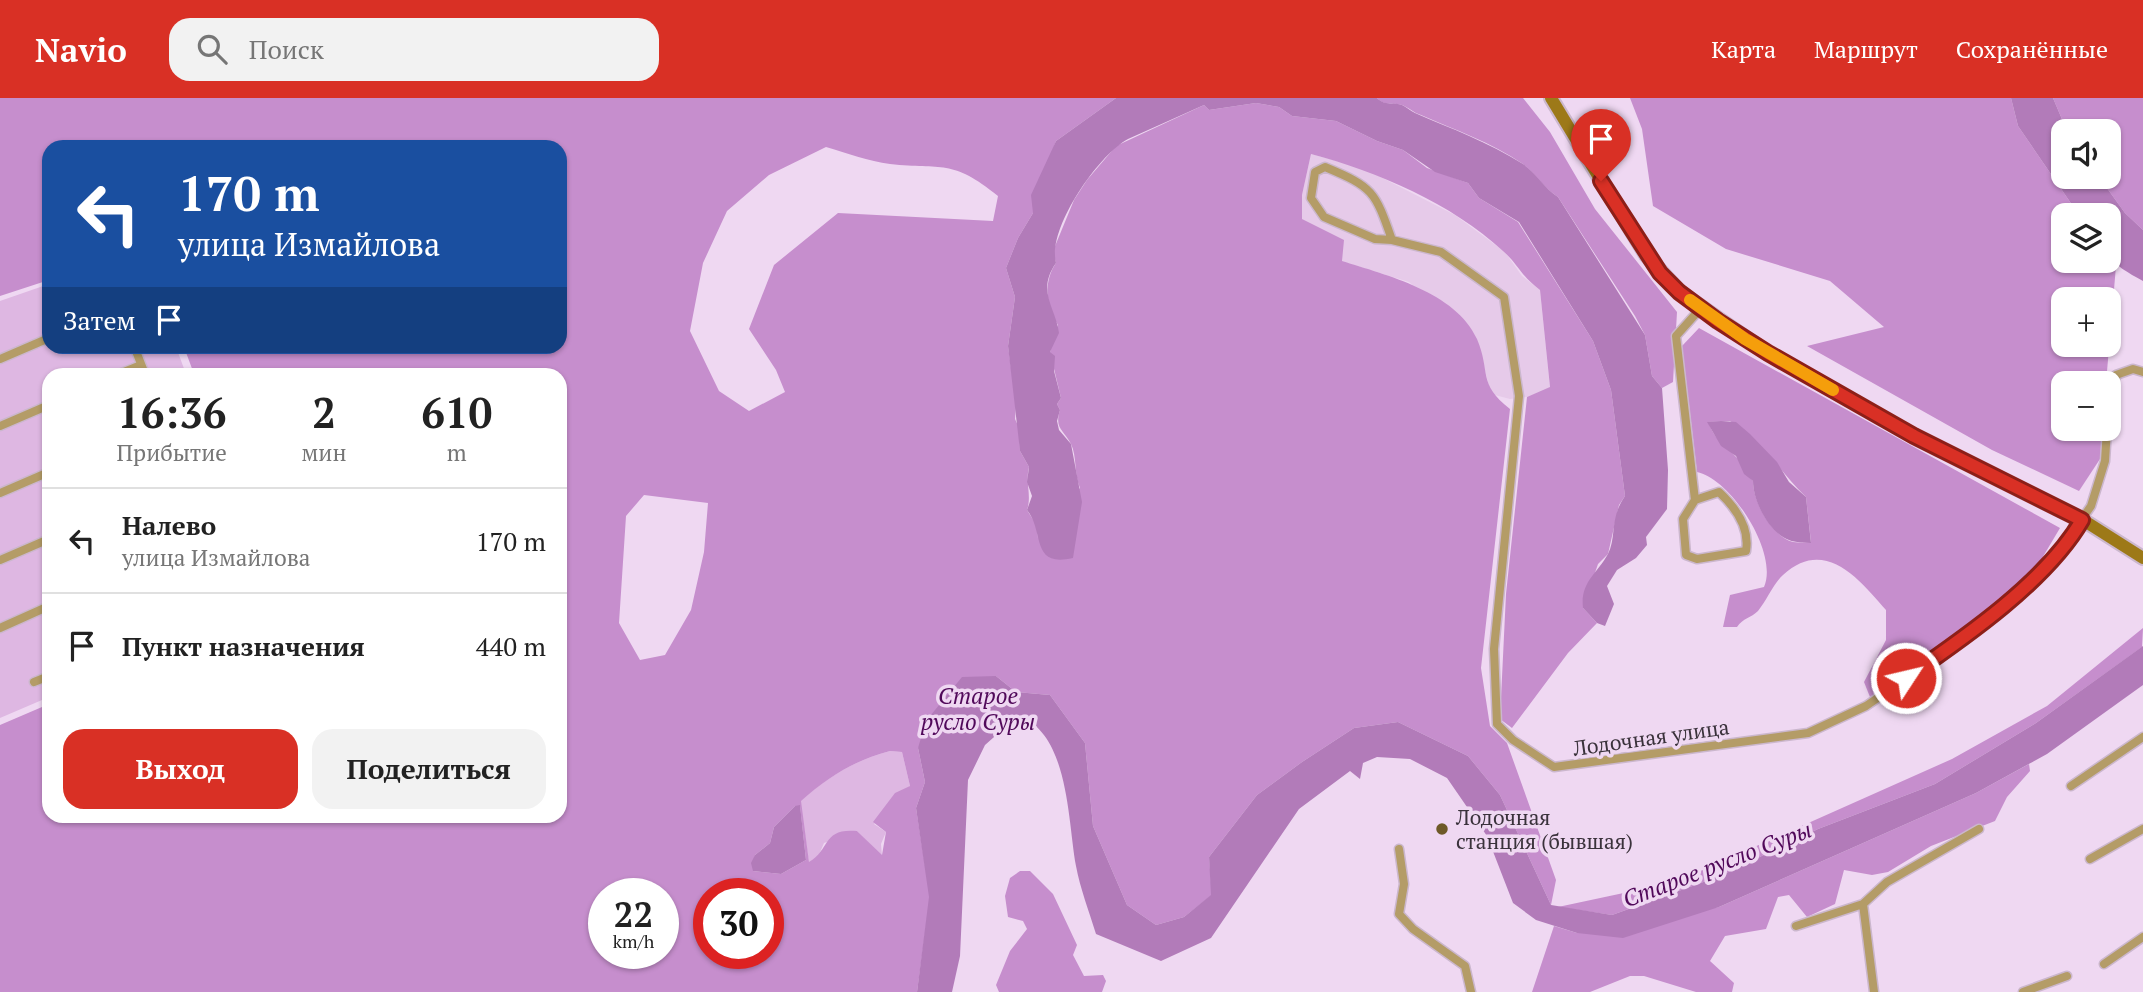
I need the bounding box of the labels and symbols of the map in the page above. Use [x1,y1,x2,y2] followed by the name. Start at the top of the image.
[1571,109,1631,181] pin
[1869,641,1943,715] position arrow
[921,680,1035,737] water label: Старое русло Суры
[1570,712,1731,762] street label: Лодочная улица
[1455,803,1633,855] place label: Лодочная станция (бывшая)
[1618,814,1816,914] water label: Старое русло Суры
[1434,821,1450,837] marker: Лодочная станция (бывшая)
[693,878,784,969] speed limit sign: 30

